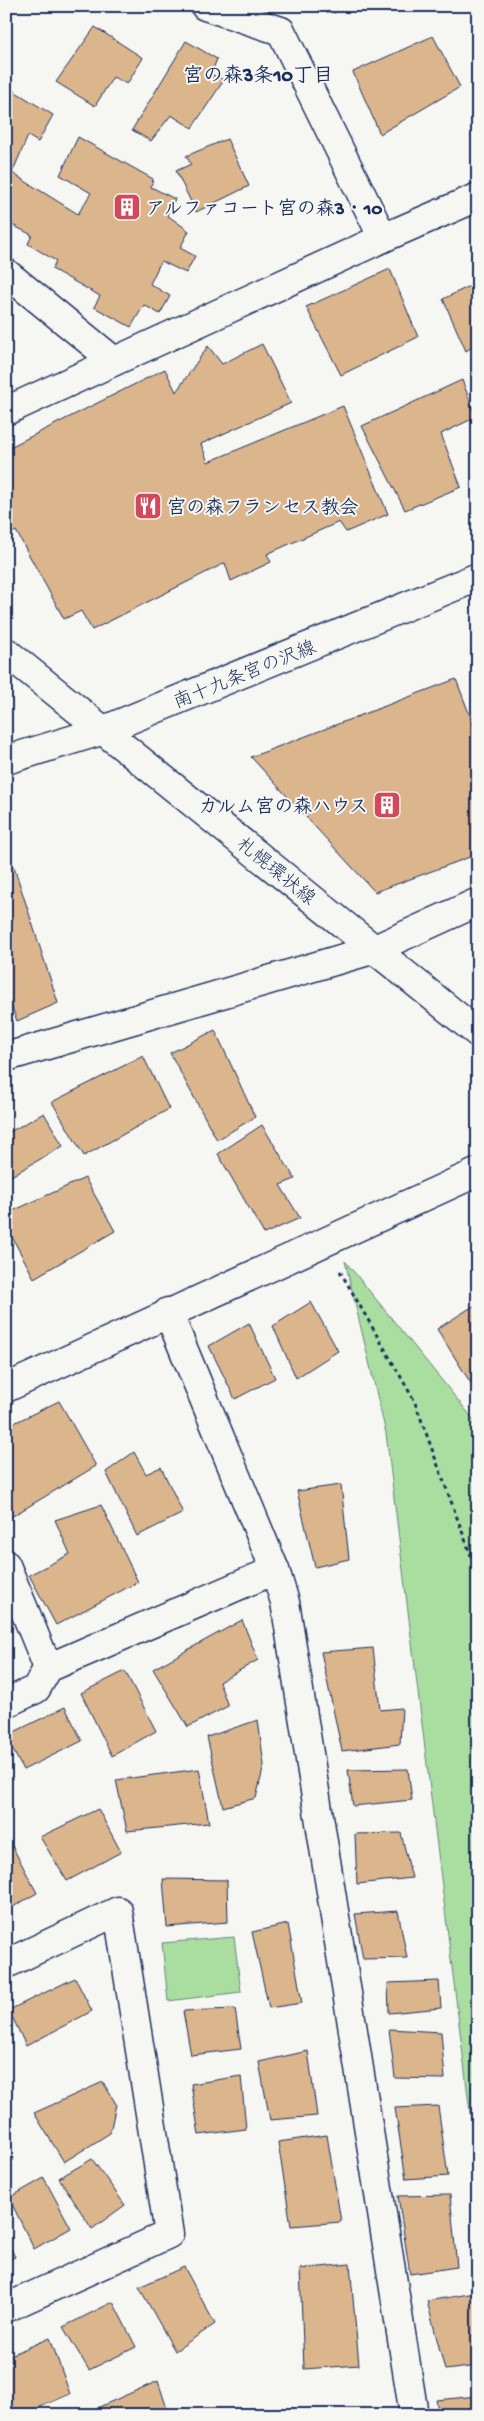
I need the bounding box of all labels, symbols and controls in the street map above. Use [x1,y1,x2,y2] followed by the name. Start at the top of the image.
[183,64,333,89] district label: 宮の森3条10丁目
[112,192,142,222] building icon: アルファコート宮の森3・10
[146,198,382,222] place label: アルファコート宮の森3・10
[133,491,163,521] restaurant icon: 宮の森フランセス教会
[167,497,358,521] place label: 宮の森フランセス教会
[170,636,320,715] street label: 南十九条宮の沢線
[372,790,402,820] building icon: カルム宮の森ハウス
[199,796,368,820] place label: カルム宮の森ハウス
[231,833,320,912] street label: 札幌環状線

